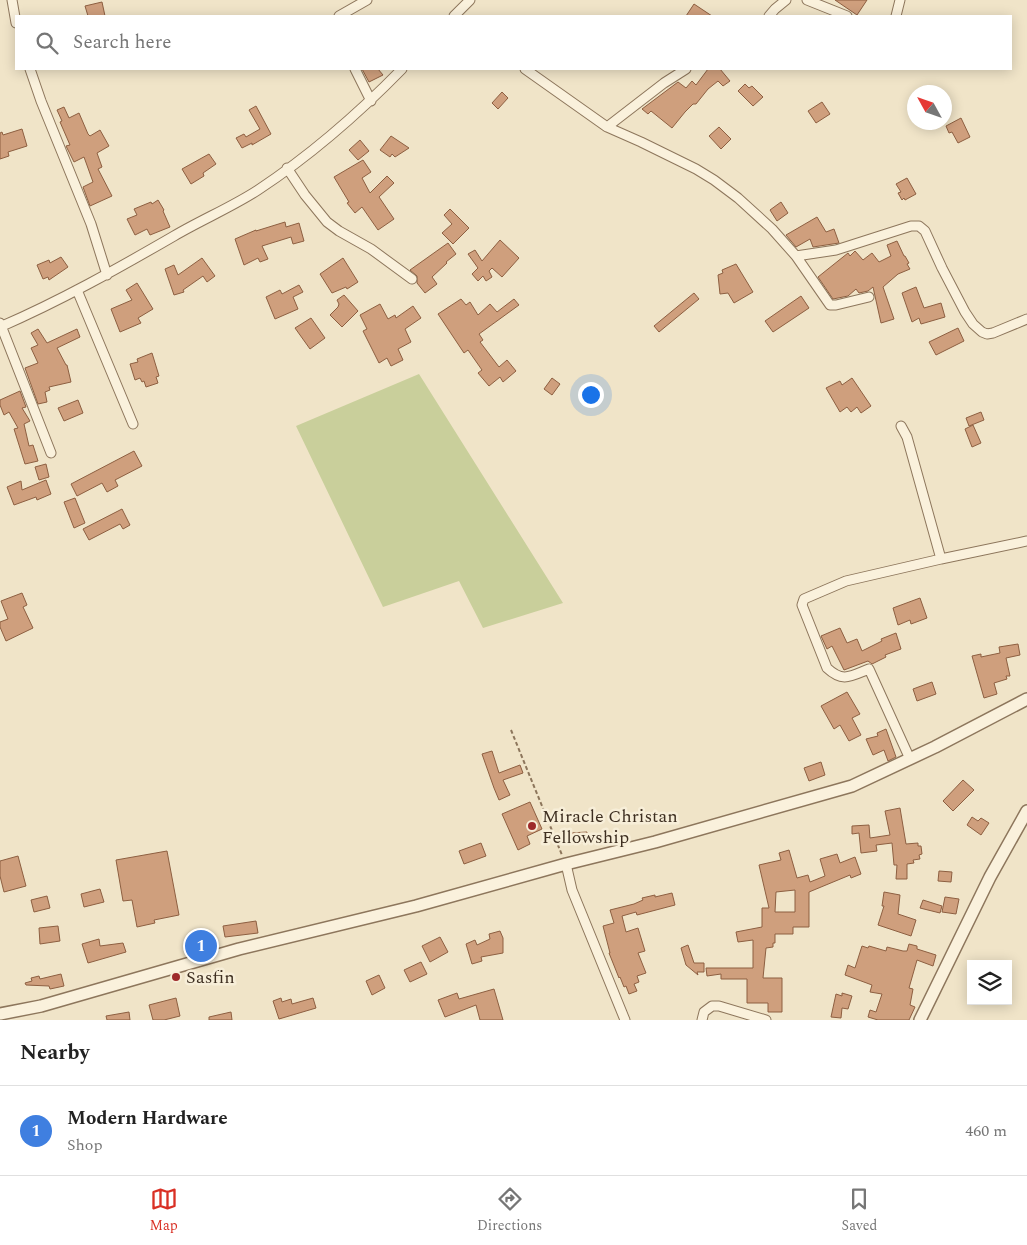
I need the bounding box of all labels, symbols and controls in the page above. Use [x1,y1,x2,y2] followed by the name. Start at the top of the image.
[15,15,1012,70] search box
[73,28,172,57] text: Search here
[33,29,61,57] icon: search
[907,85,952,130] north arrow
[578,382,604,408] your location
[542,803,678,851] place label: Miracle Christan Fellowship
[526,820,538,832] marker: Miracle Christan Fellowship
[185,927,217,965] pin: 1
[967,960,1012,1005] map controls
[967,960,1012,1005] button: layers
[186,964,235,991] place label: Sasfin
[170,971,182,983] marker: Sasfin
[20,1037,90,1069] text: Nearby
[67,1104,228,1133] text: Modern Hardware
[32,1119,40,1143] text: 1
[965,1119,1007,1143] text: 460 m
[67,1133,103,1157] text: Shop
[150,1185,178,1236] tab: Map
[477,1185,542,1236] tab: Directions
[842,1185,877,1236] tab: Saved

